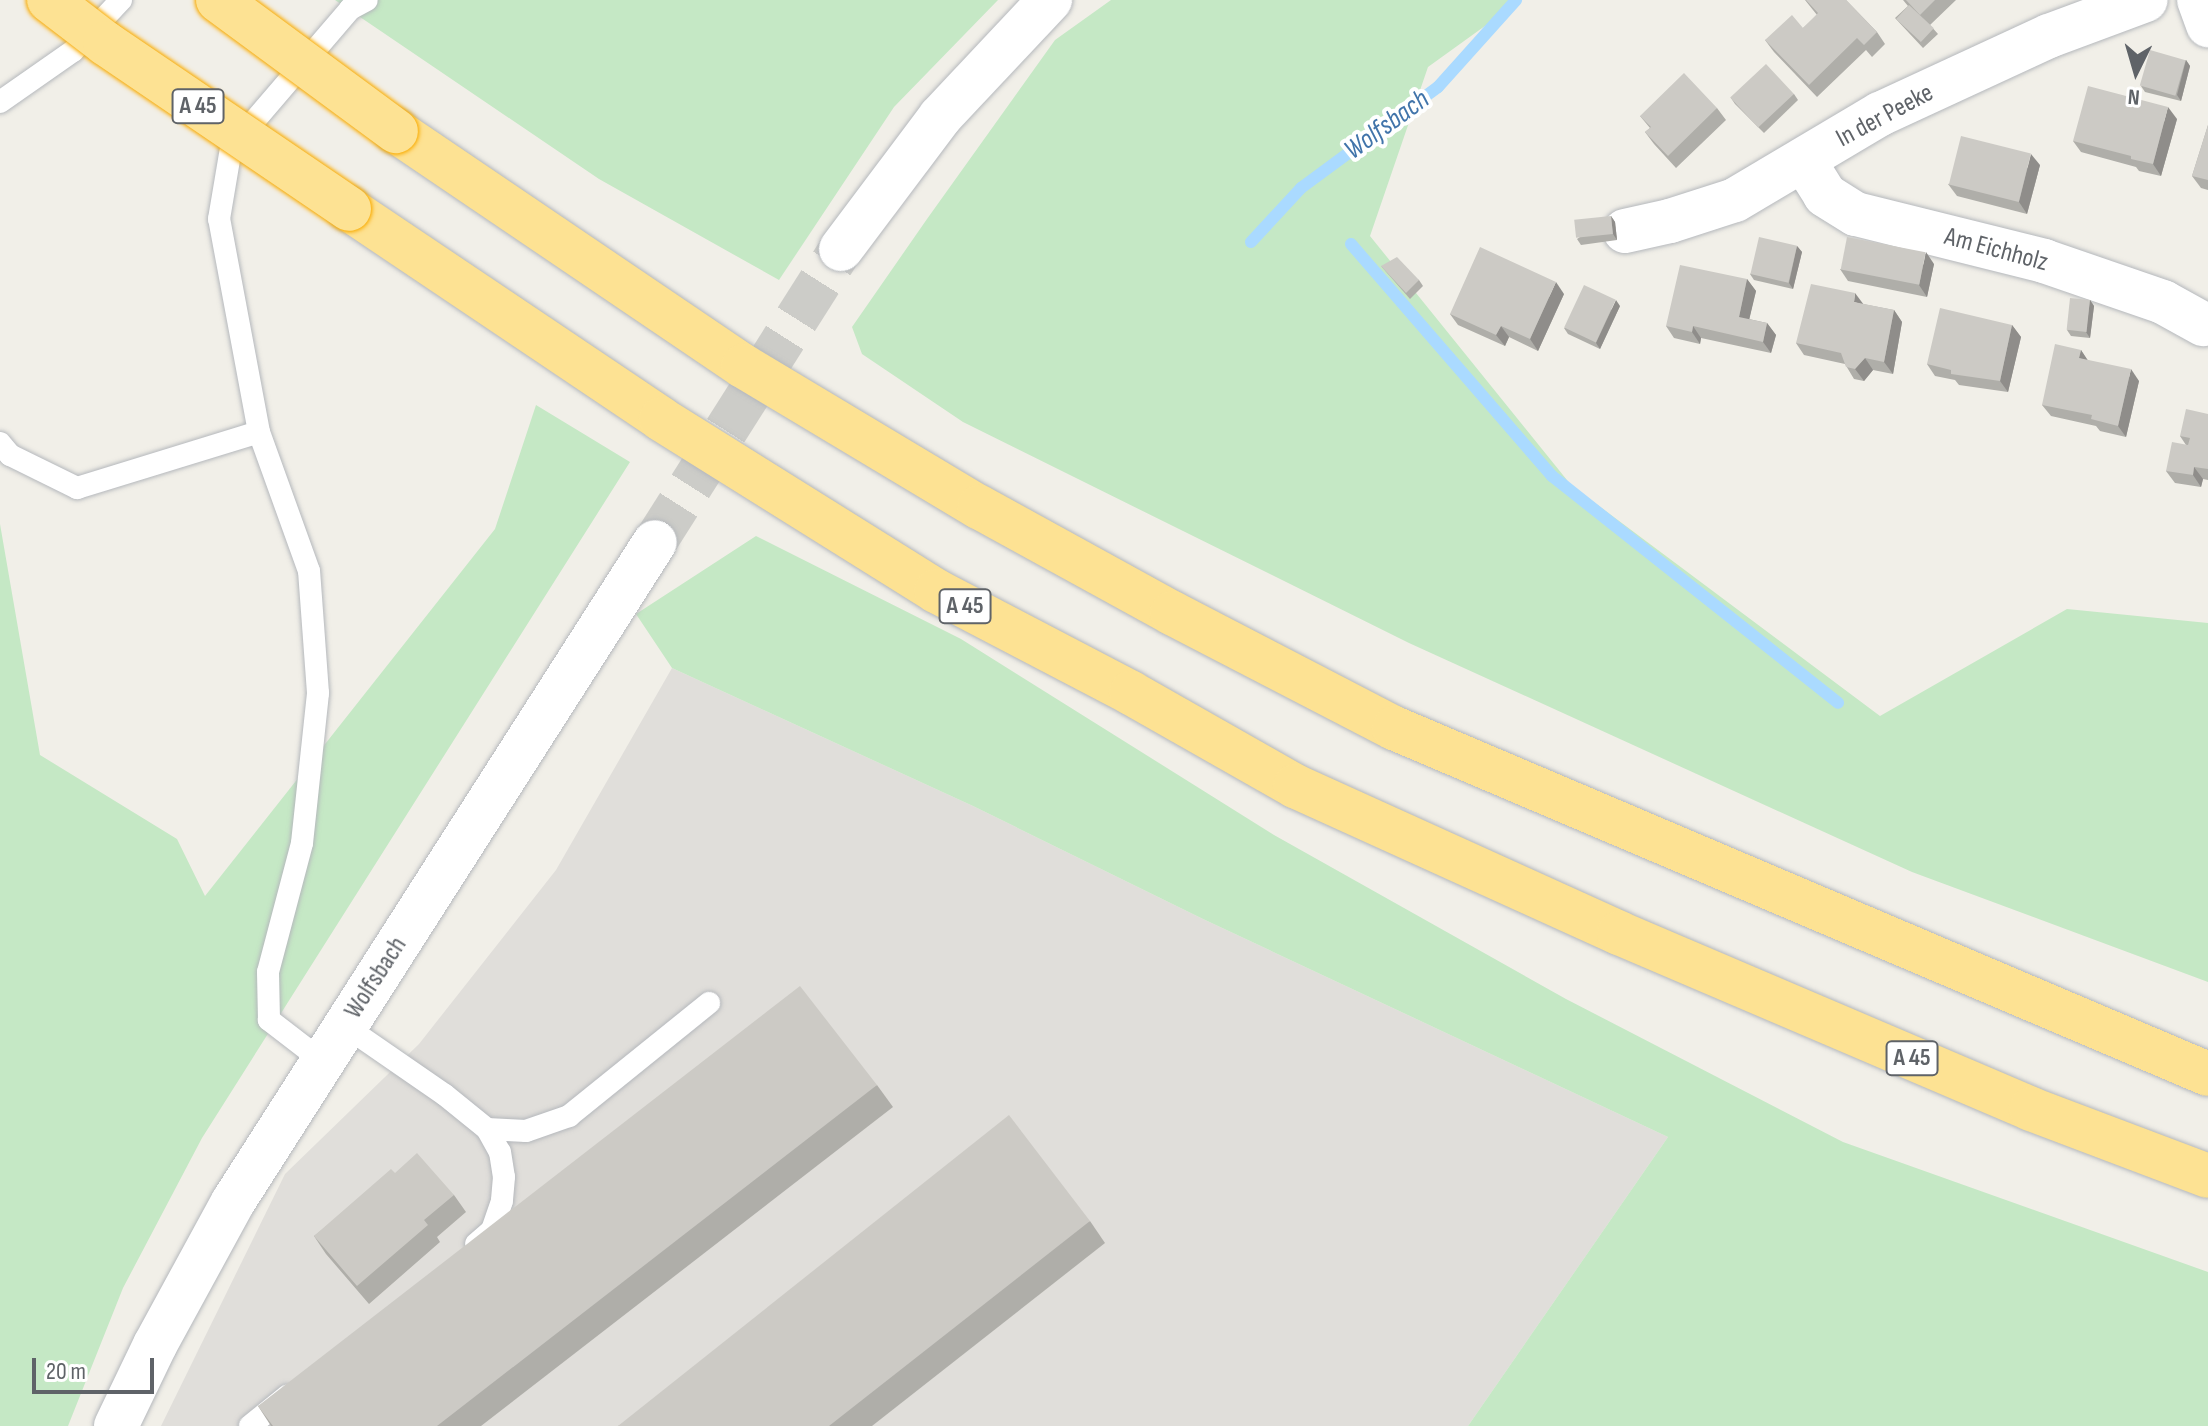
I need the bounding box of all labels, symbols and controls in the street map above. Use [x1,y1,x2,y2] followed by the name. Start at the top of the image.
[2096,32,2176,112] north arrow
[1831,78,1939,154] street label: In der Peeke
[2127,82,2141,110] text: N
[1338,83,1436,167] water label: Wolfsbach
[170,86,226,126] road number: A 45
[1941,221,2051,279] street label: Am Eichholz
[937,586,993,626] road number: A 45
[338,931,414,1025] street label: Wolfsbach
[1884,1038,1940,1078] road number: A 45
[36,1342,158,1392] scale bar
[46,1357,86,1386] text: 20 m

